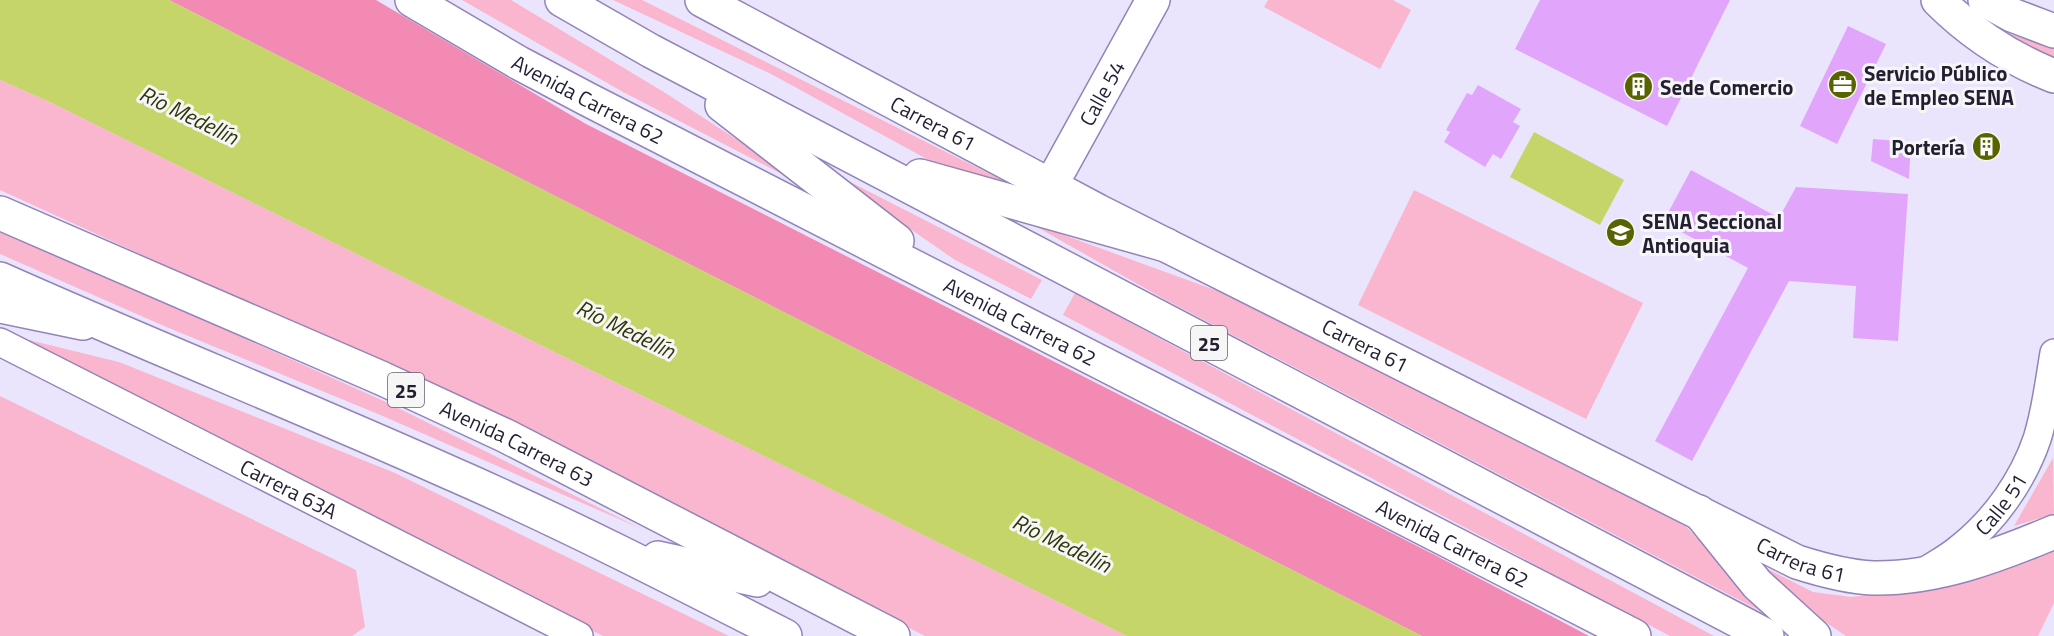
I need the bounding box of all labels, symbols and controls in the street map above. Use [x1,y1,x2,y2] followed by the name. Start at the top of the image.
[506,46,670,152] street label: Avenida Carrera 62
[1071,54,1133,132] street label: Calle 54
[1864,57,2014,113] place label: Servicio Público de Empleo SENA
[1827,69,1859,101] office icon: Servicio Público de Empleo SENA
[1623,71,1655,103] building icon: Sede Comercio
[1660,71,1794,103] place label: Sede Comercio
[134,76,245,154] water label: Río Medellín
[885,87,982,159] street label: Carrera 61
[1891,131,1965,163] place label: Portería
[1970,131,2002,163] building icon: Portería
[1642,205,1782,261] place label: SENA Seccional Antioquia
[1605,217,1637,249] school or university icon: SENA Seccional Antioquia
[938,269,1102,374] street label: Avenida Carrera 62
[571,290,682,368] water label: Río Medellín
[1317,310,1414,380] street label: Carrera 61
[1191,326,1227,360] road number: 25
[388,373,424,407] road number: 25
[435,392,599,495] street label: Avenida Carrera 63
[235,451,344,527] street label: Carrera 63A
[1967,467,2035,542] street label: Calle 51
[1371,490,1535,596] street label: Avenida Carrera 62
[1007,504,1118,582] water label: Río Medellín
[1751,528,1848,590] street label: Carrera 61

